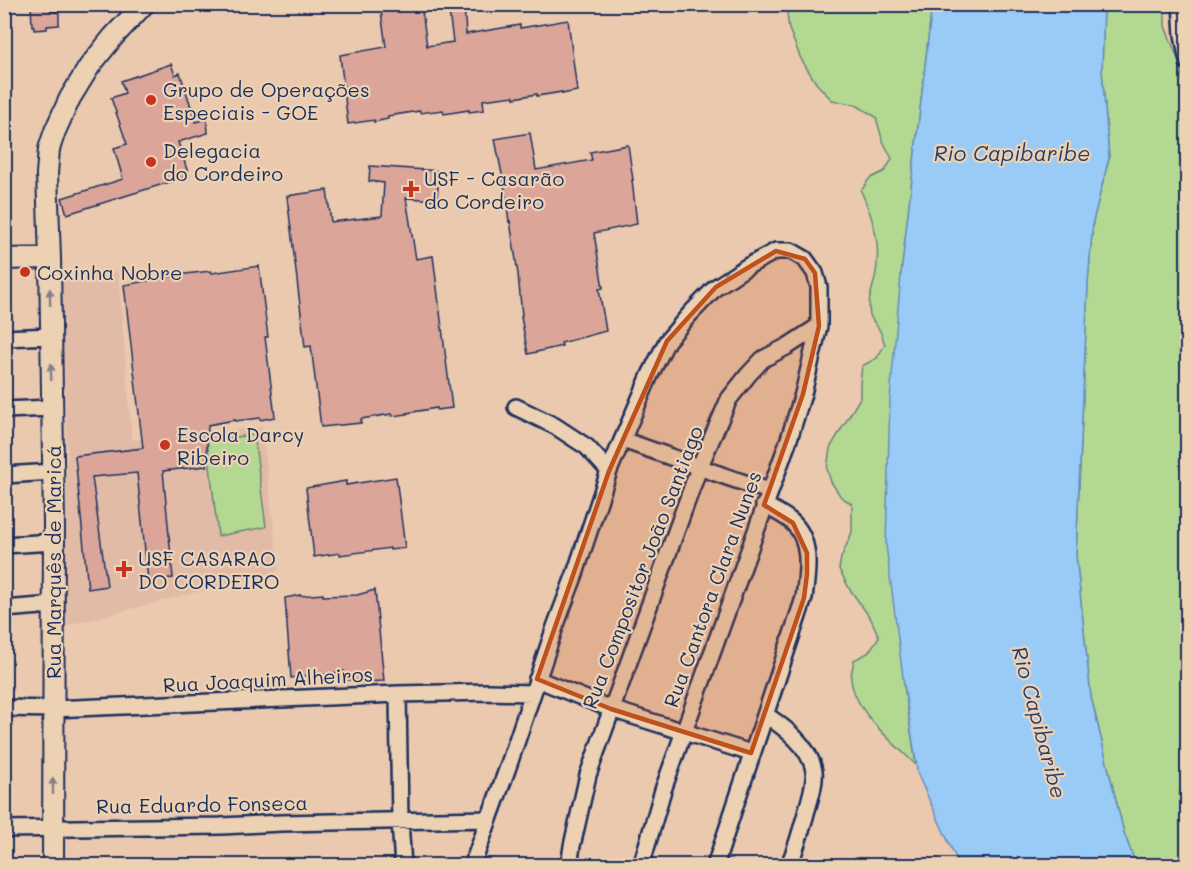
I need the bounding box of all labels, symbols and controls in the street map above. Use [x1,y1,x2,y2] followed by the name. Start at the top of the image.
[163,76,370,125] place label: Grupo de Operações Especiais - GOE
[144,93,158,107] marker: Grupo de Operações Especiais - GOE
[163,137,283,186] place label: Delegacia do Cordeiro
[934,139,1090,166] water label: Rio Capibaribe
[144,155,158,169] marker: Delegacia do Cordeiro
[424,165,564,214] place label: USF - Casarão do Cordeiro
[402,180,420,198] marker: USF - Casarão do Cordeiro
[37,259,182,285] place label: Coxinha Nobre
[18,265,32,279] marker: Coxinha Nobre
[45,288,55,307] one-way arrow
[47,363,56,382] one-way arrow
[177,421,304,470] place label: Escola Darcy Ribeiro
[576,422,708,712] street label: Rua Compositor João Santiago
[158,438,172,452] marker: Escola Darcy Ribeiro
[40,445,66,679] street label: Rua Marquês de Maricá
[657,467,767,711] street label: Rua Cantora Clara Nunes
[138,545,280,594] place label: USF CASARAO DO CORDEIRO
[115,560,133,578] marker: USF CASARAO DO CORDEIRO
[1007,643,1073,801] water label: Rio Capibaribe
[162,661,374,697] street label: Rua Joaquim Alheiros
[48,777,58,796] one-way arrow
[96,789,308,819] street label: Rua Eduardo Fonseca

